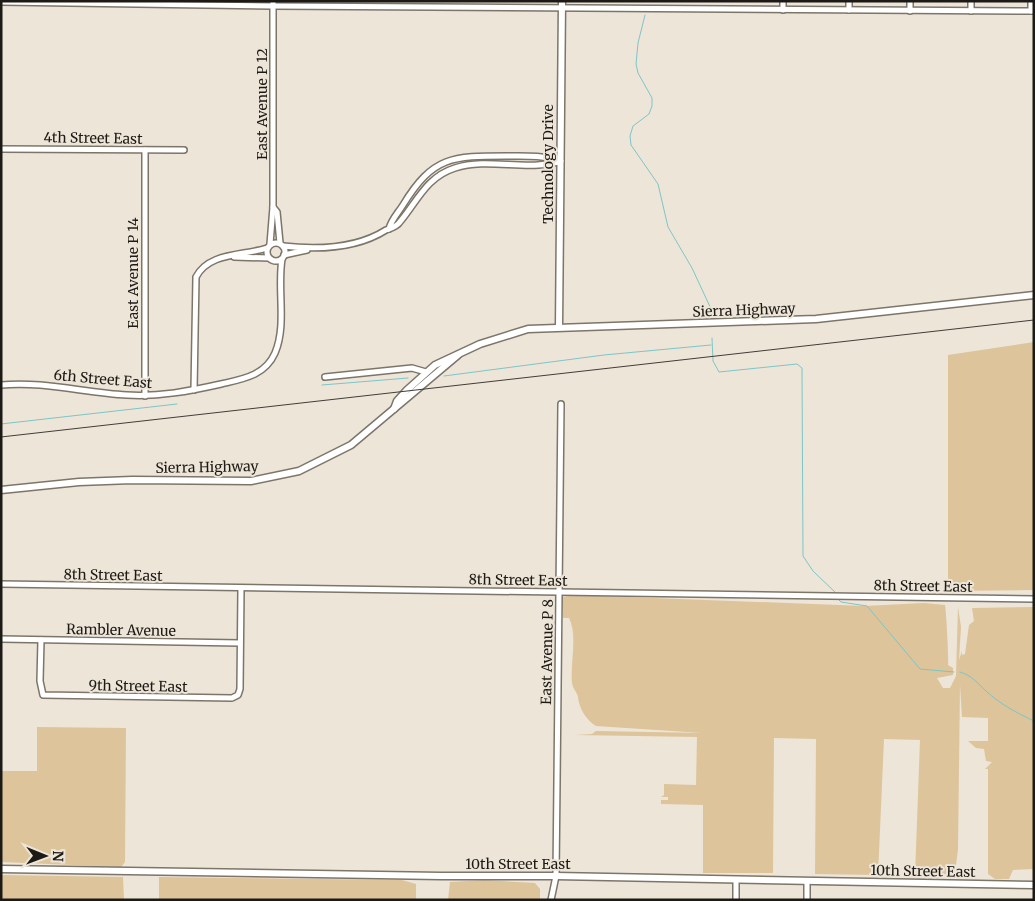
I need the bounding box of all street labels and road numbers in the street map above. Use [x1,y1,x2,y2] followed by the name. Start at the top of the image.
[253,48,271,160] street label: East Avenue P 12
[539,104,557,224] street label: Technology Drive
[43,128,143,148] street label: 4th Street East
[124,217,142,329] street label: East Avenue P 14
[692,299,797,321] street label: Sierra Highway
[53,366,154,392] street label: 6th Street East
[155,457,260,477] street label: Sierra Highway
[63,565,163,585] street label: 8th Street East
[468,570,568,590] street label: 8th Street East
[873,576,973,596] street label: 8th Street East
[537,599,557,705] street label: East Avenue P 8
[66,620,176,640] street label: Rambler Avenue
[88,676,188,696] street label: 9th Street East
[465,855,571,873] street label: 10th Street East
[870,861,976,881] street label: 10th Street East

